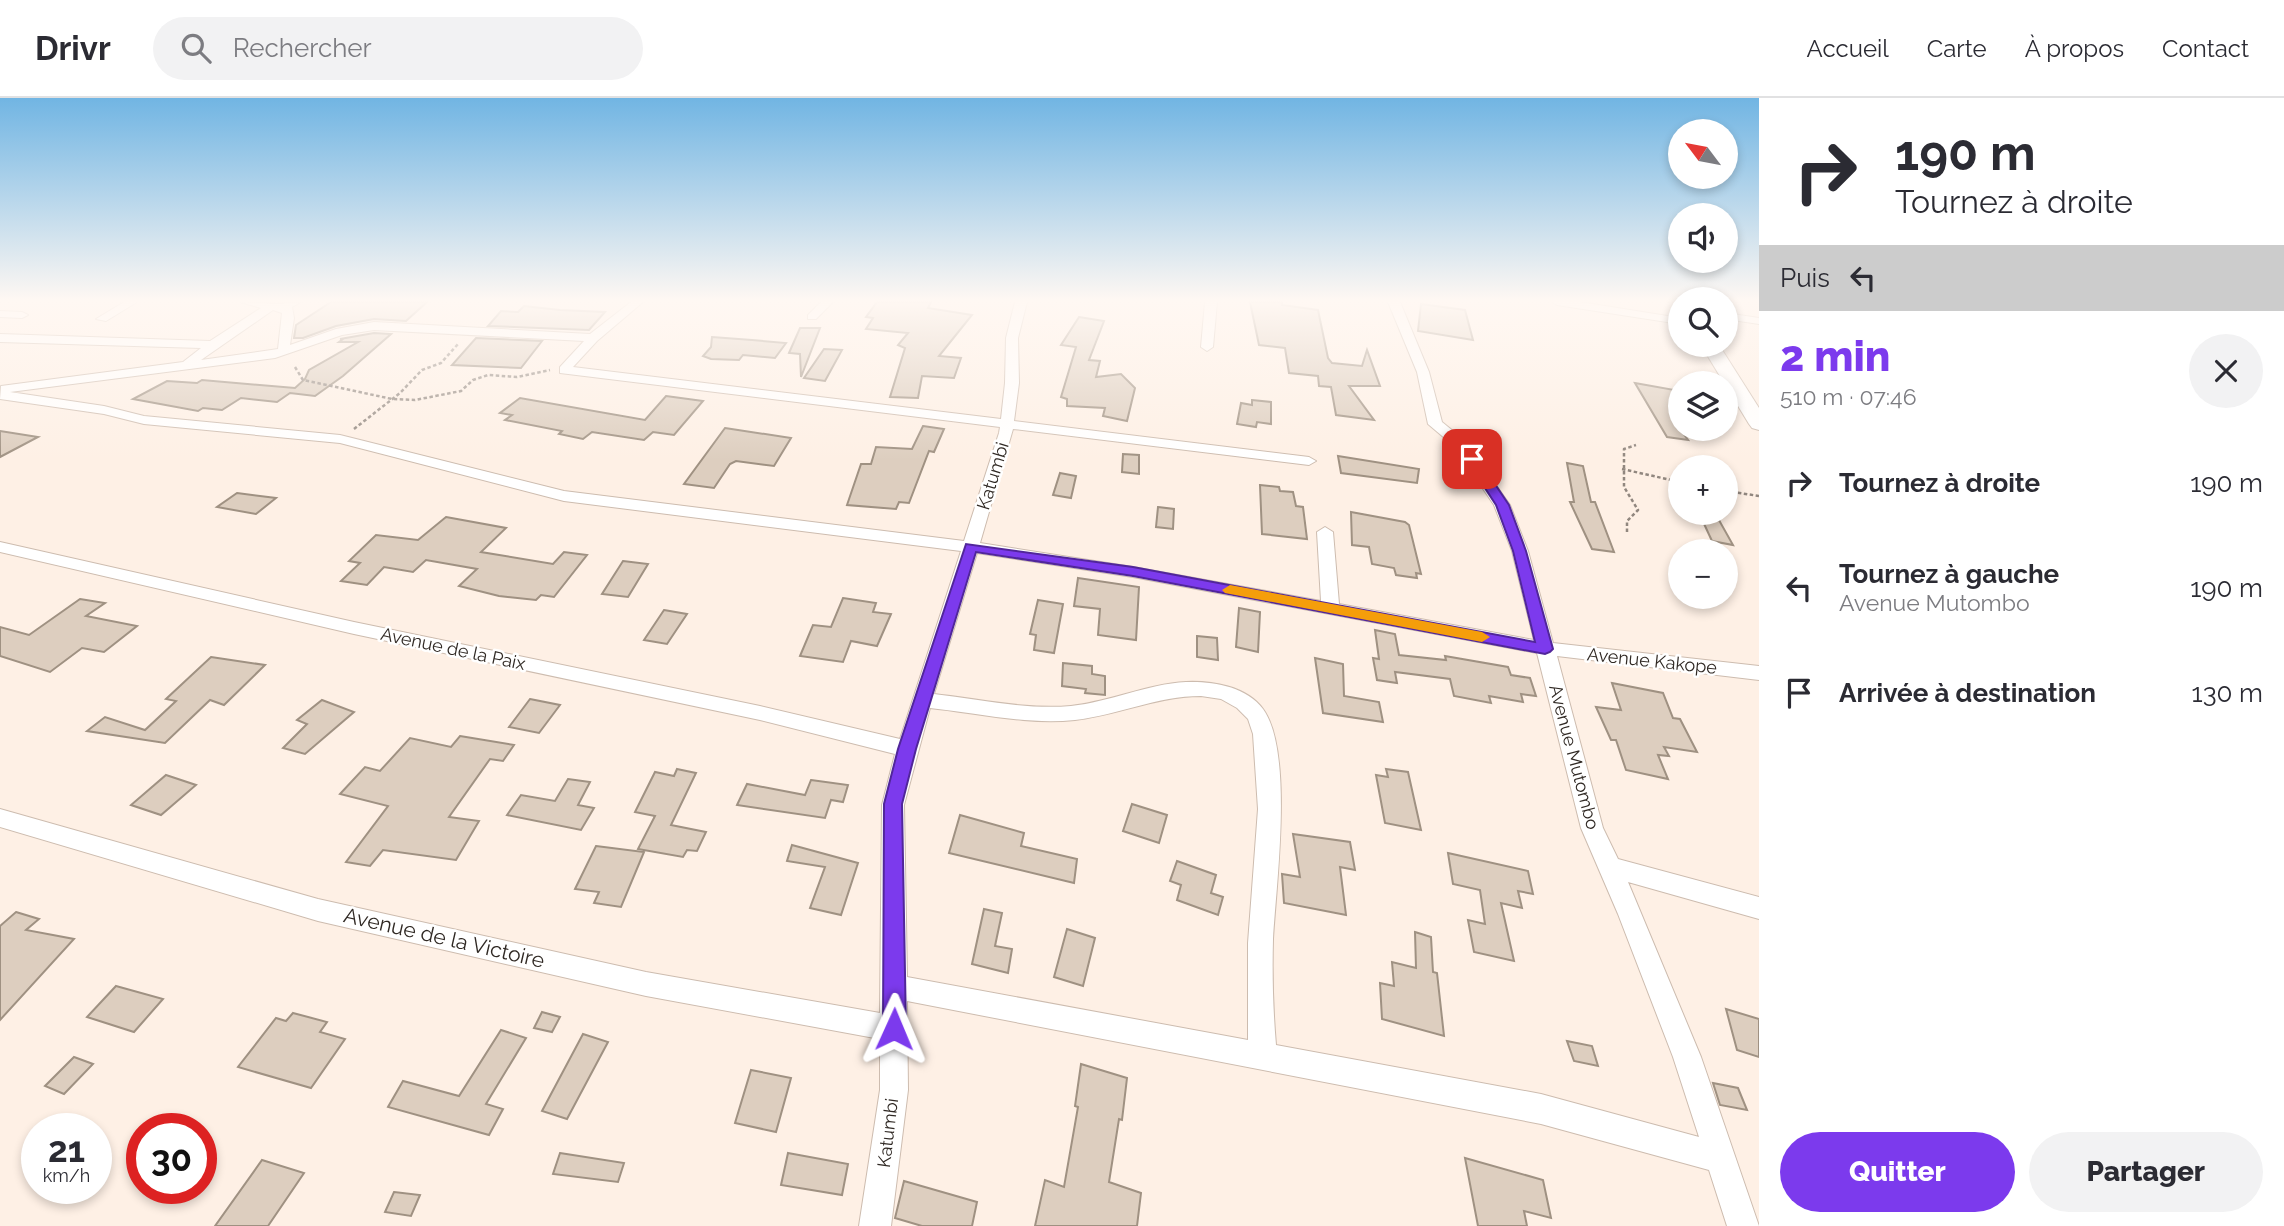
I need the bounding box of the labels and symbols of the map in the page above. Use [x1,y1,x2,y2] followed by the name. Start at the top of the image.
[1668,119,1738,189] north arrow
[1442,429,1502,489] pin
[972,440,1013,512] street label: Katumbi
[379,623,527,674] street label: Avenue de la Paix
[1586,643,1719,678] street label: Avenue Kakope
[1545,682,1604,832] street label: Avenue Mutombo
[341,902,547,973] street label: Avenue de la Victoire
[857,992,931,1066] position arrow
[873,1097,902,1169] street label: Katumbi
[126,1113,217,1204] speed limit sign: 30

